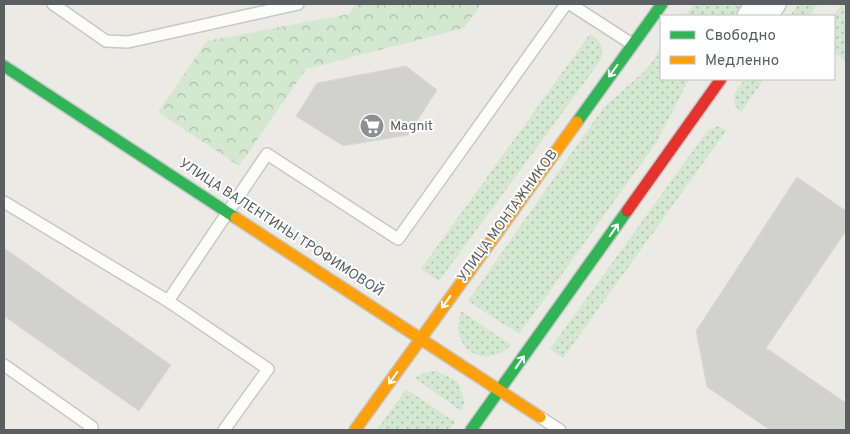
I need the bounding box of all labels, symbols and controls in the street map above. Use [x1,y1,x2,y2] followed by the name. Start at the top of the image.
[660,15,835,80] legend
[705,27,776,46] text: Свободно
[705,52,779,71] text: Медленно
[607,64,618,77] one-way arrow
[359,113,385,139] supermarket icon: Magnit
[390,118,433,135] place label: Magnit
[454,147,562,285] street label: УЛИЦА МОНТАЖНИКОВ
[176,155,387,301] street label: УЛИЦА ВАЛЕНТИНЫ ТРОФИМОВОЙ
[609,223,619,237] one-way arrow
[441,295,451,309] one-way arrow
[515,356,525,370] one-way arrow
[388,371,398,385] one-way arrow

